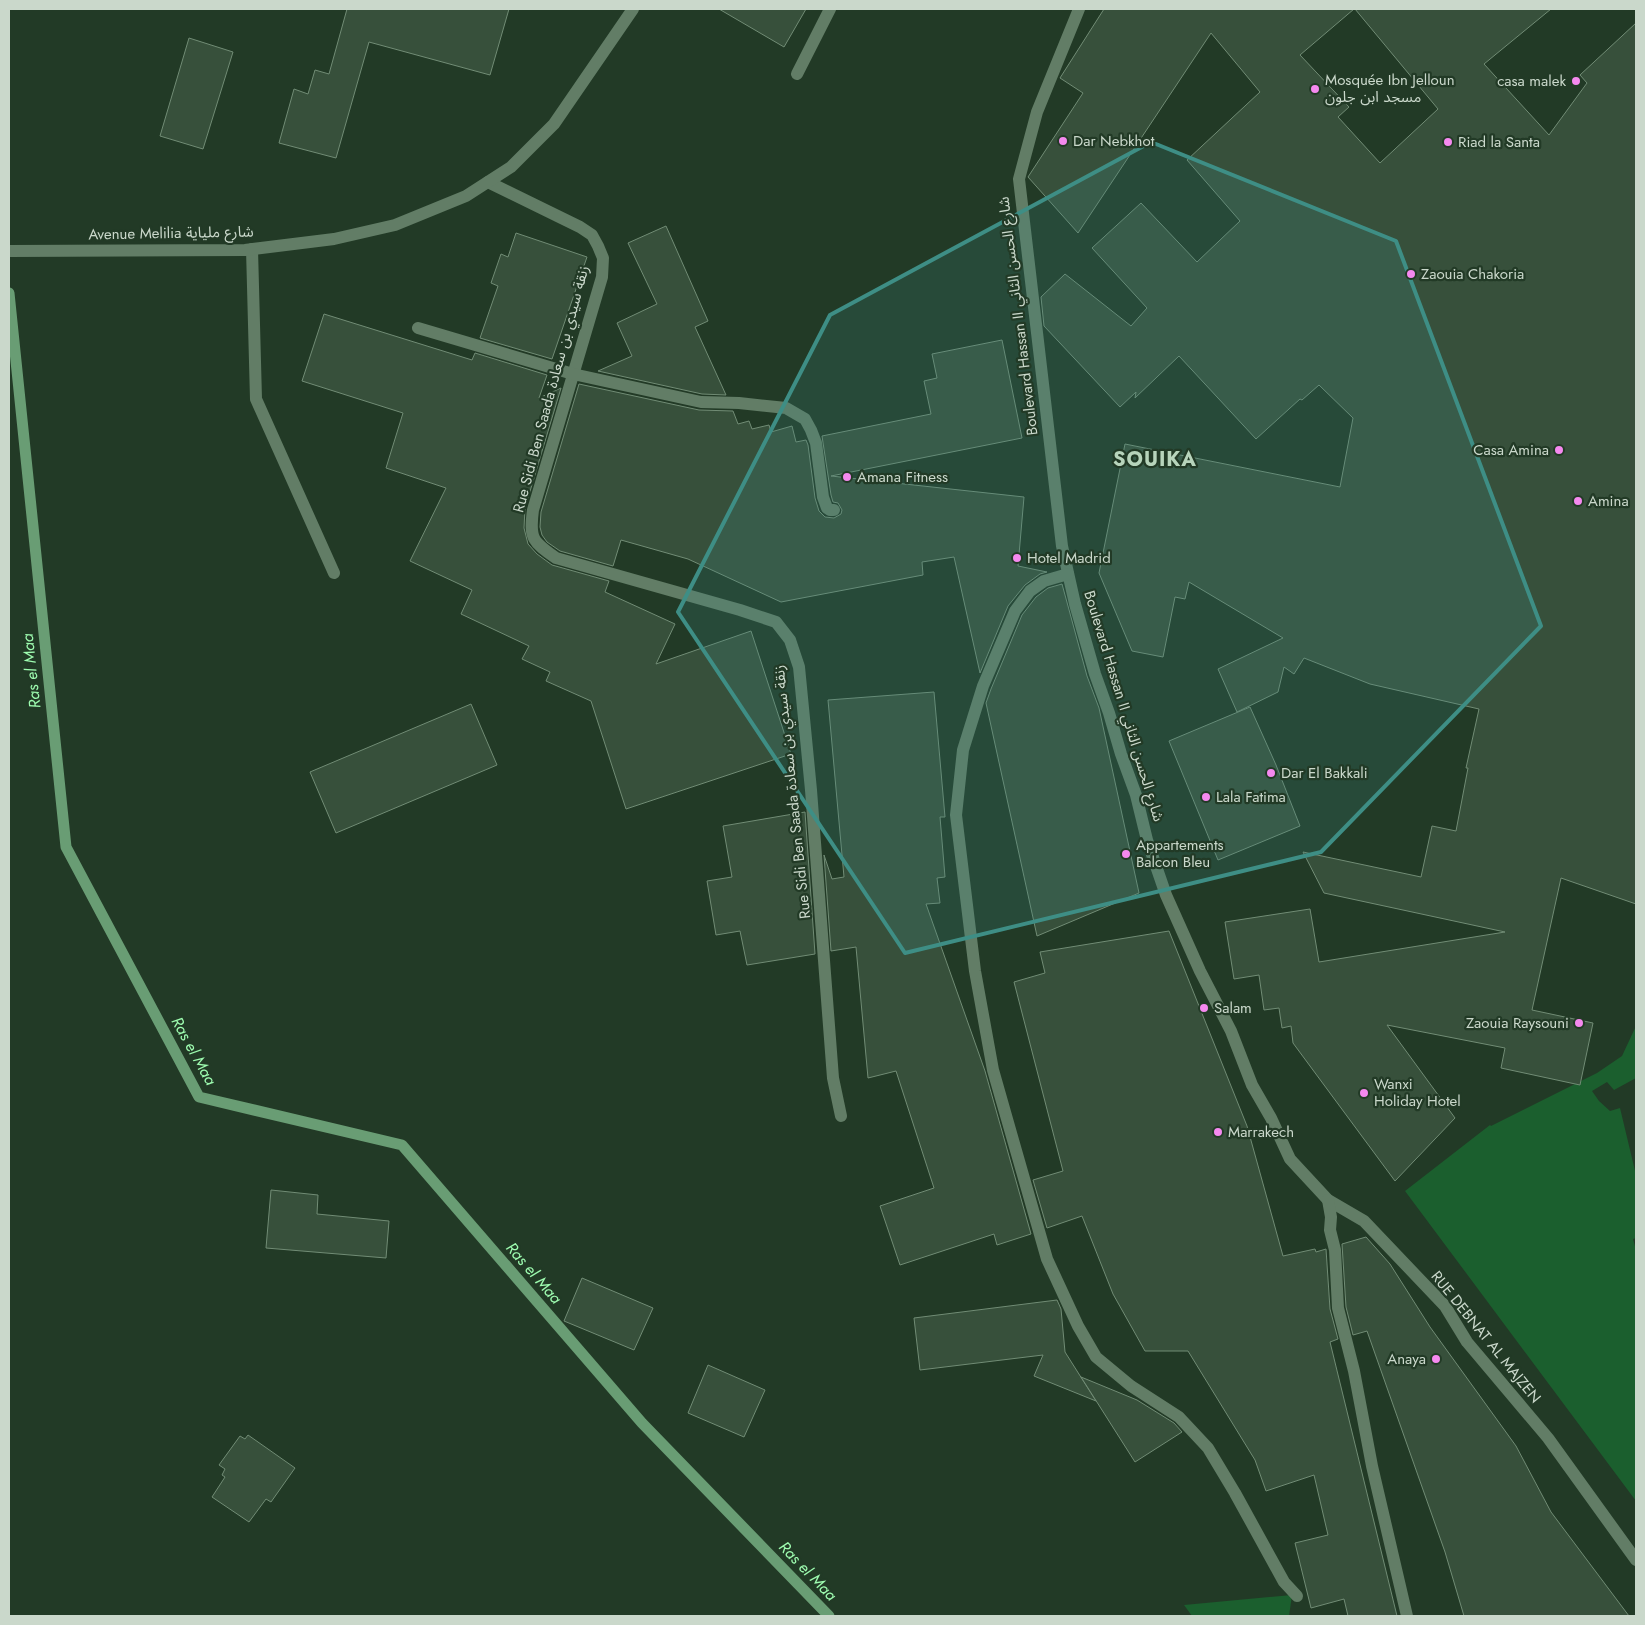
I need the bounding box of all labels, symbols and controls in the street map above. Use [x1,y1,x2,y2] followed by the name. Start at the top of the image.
[1325,69,1455,108] place label: Mosquée Ibn Jelloun مسجد ابن جلون
[1497,70,1566,92] place label: casa malek
[1570,75,1582,87] marker: casa malek
[1309,83,1321,95] marker: Mosquée Ibn Jelloun مسجد ابن جلون
[1073,130,1155,152] place label: Dar Nebkhot
[1458,131,1540,153] place label: Riad la Santa
[1057,135,1069,147] marker: Dar Nebkhot
[1442,136,1454,148] marker: Riad la Santa
[992,195,1045,437] street label: Boulevard Hassan II شارع الحسن الثاني
[88,221,254,246] street label: Avenue Melilia شارع ملياية
[507,263,595,515] street label: Rue Sidi Ben Saada زنقة سيدي بن سعادة
[1421,263,1524,285] place label: Zaouia Chakoria
[1405,268,1417,280] marker: Zaouia Chakoria
[1473,439,1549,461] place label: Casa Amina
[1553,444,1565,456] marker: Casa Amina
[1113,445,1197,474] district label: SOUIKA
[857,466,948,488] place label: Amana Fitness
[841,471,853,483] marker: Amana Fitness
[1588,490,1629,512] place label: Amina
[1572,495,1584,507] marker: Amina
[1027,547,1111,569] place label: Hotel Madrid
[1011,552,1023,564] marker: Hotel Madrid
[1077,588,1170,825] street label: Boulevard Hassan II شارع الحسن الثاني
[16,632,46,710] water label: Ras el Maa
[768,664,817,920] street label: Rue Sidi Ben Saada زنقة سيدي بن سعادة
[1281,762,1368,784] place label: Dar El Bakkali
[1265,767,1277,779] marker: Dar El Bakkali
[1216,786,1286,808] place label: Lala Fatima
[1200,791,1212,803] marker: Lala Fatima
[1136,834,1224,873] place label: Appartements Balcon Bleu
[1120,848,1132,860] marker: Appartements Balcon Bleu
[1214,997,1252,1019] place label: Salam
[1198,1002,1210,1014] marker: Salam
[1466,1012,1569,1034] place label: Zaouia Raysouni
[166,1013,222,1090] water label: Ras el Maa
[1573,1017,1585,1029] marker: Zaouia Raysouni
[1374,1073,1461,1112] place label: Wanxi Holiday Hotel
[1358,1087,1370,1099] marker: Wanxi Holiday Hotel
[1228,1121,1294,1143] place label: Marrakech
[1212,1126,1224,1138] marker: Marrakech
[501,1237,567,1309] water label: Ras el Maa
[1426,1266,1546,1408] street label: RUE DEBNAT AL MAJZEN
[1387,1348,1426,1370] place label: Anaya
[1430,1353,1442,1365] marker: Anaya
[774,1536,843,1606] water label: Ras el Maa

